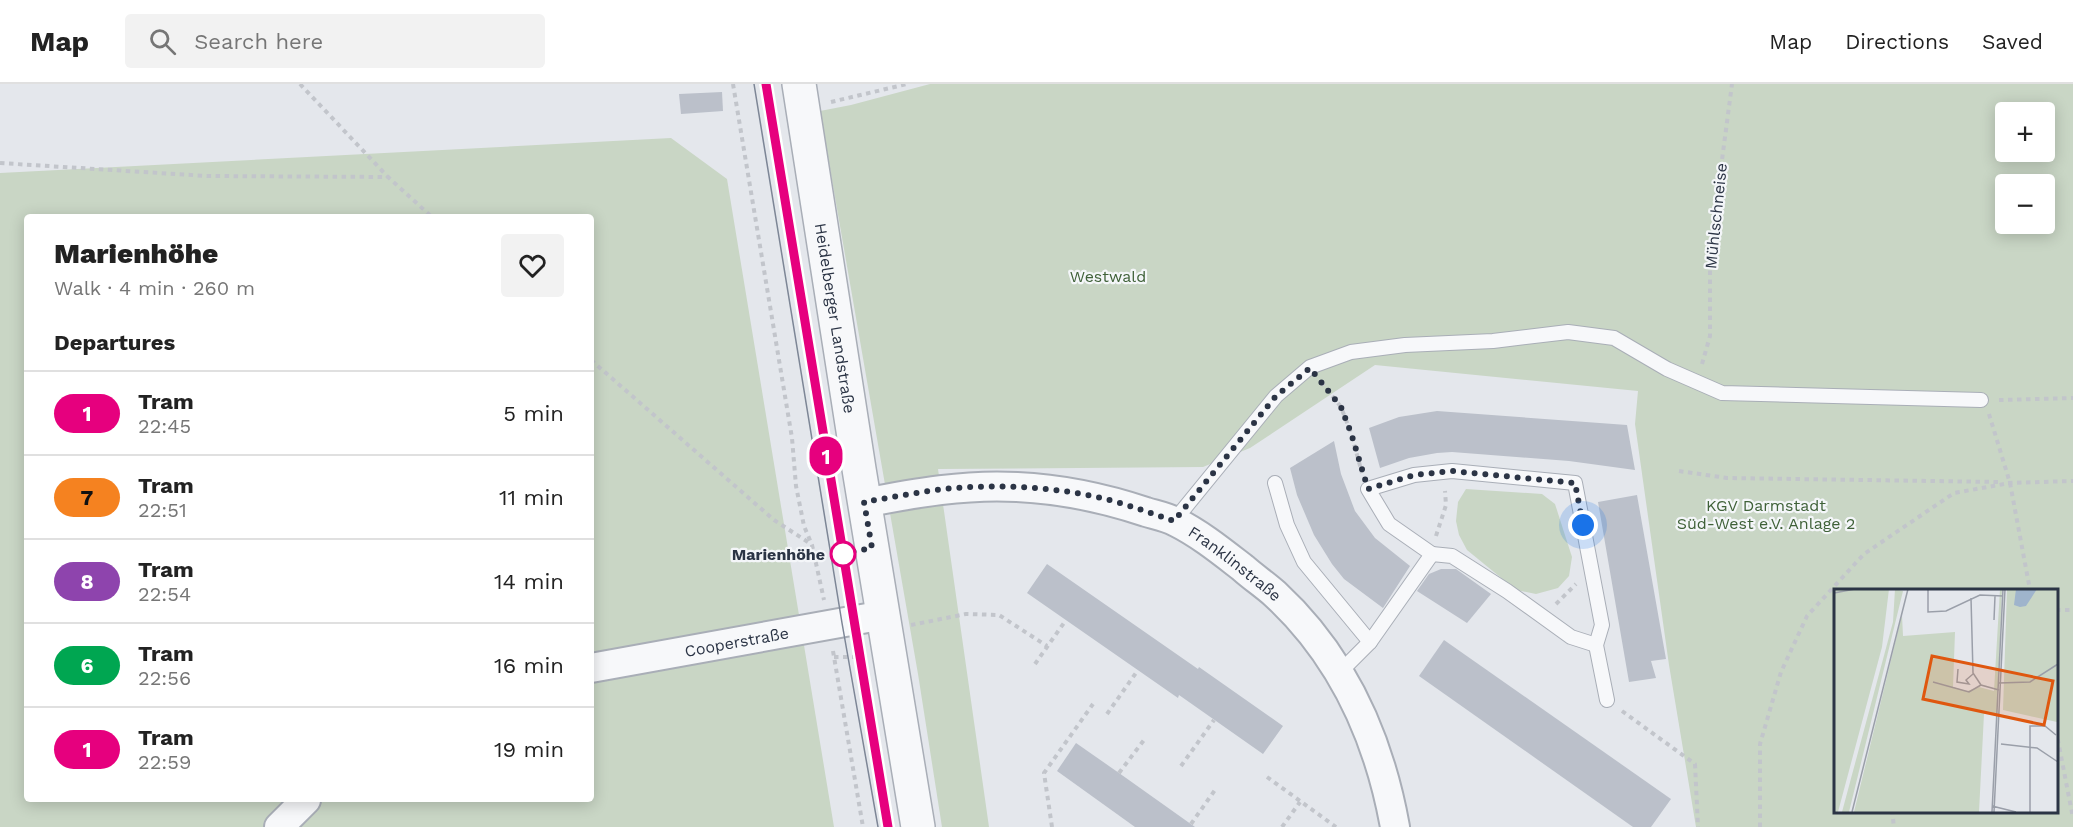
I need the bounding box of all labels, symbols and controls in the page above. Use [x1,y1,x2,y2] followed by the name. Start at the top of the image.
[125,14,545,68] search box
[30,25,89,58] text: Map
[146,25,179,58] icon: search
[194,29,323,54] text: Search here
[1769,29,1812,54] text: Map
[1845,29,1949,54] text: Directions
[1982,29,2043,54] text: Saved
[1995,102,2055,234] map controls
[1995,102,2055,162] button: +
[1701,162,1731,270] street label: Mühlschneise
[1995,174,2055,234] button: −
[811,222,860,415] street label: Heidelberger Landstraße
[501,234,564,297] button: heart
[54,237,218,270] text: Marienhöhe
[1070,267,1146,286] park label: Westwald
[54,276,255,300] text: Walk · 4 min · 260 m
[54,330,175,355] text: Departures
[138,389,194,414] text: Tram
[82,401,92,426] text: 1
[503,401,564,426] text: 5 min
[138,414,191,438] text: 22:45
[806,436,846,476] line badge: 1
[821,444,831,469] text: 1
[138,473,194,498] text: Tram
[81,485,93,510] text: 7
[499,485,564,510] text: 11 min
[1677,496,1855,533] park label: KGV Darmstadt Süd-West e.V. Anlage 2
[138,498,187,522] text: 22:51
[1568,510,1598,540] your location
[1185,522,1286,605] street label: Franklinstraße
[830,541,856,567] marker: Marienhöhe
[732,545,825,564] place label: Marienhöhe
[138,557,194,582] text: Tram
[80,569,94,594] text: 8
[494,569,564,594] text: 14 min
[138,582,191,606] text: 22:54
[1834,589,2058,812] inset map
[683,623,790,660] street label: Cooperstraße
[138,641,194,666] text: Tram
[81,653,93,678] text: 6
[494,653,564,678] text: 16 min
[138,666,191,690] text: 22:56
[138,725,194,750] text: Tram
[82,737,92,762] text: 1
[494,737,564,762] text: 19 min
[138,750,191,774] text: 22:59

